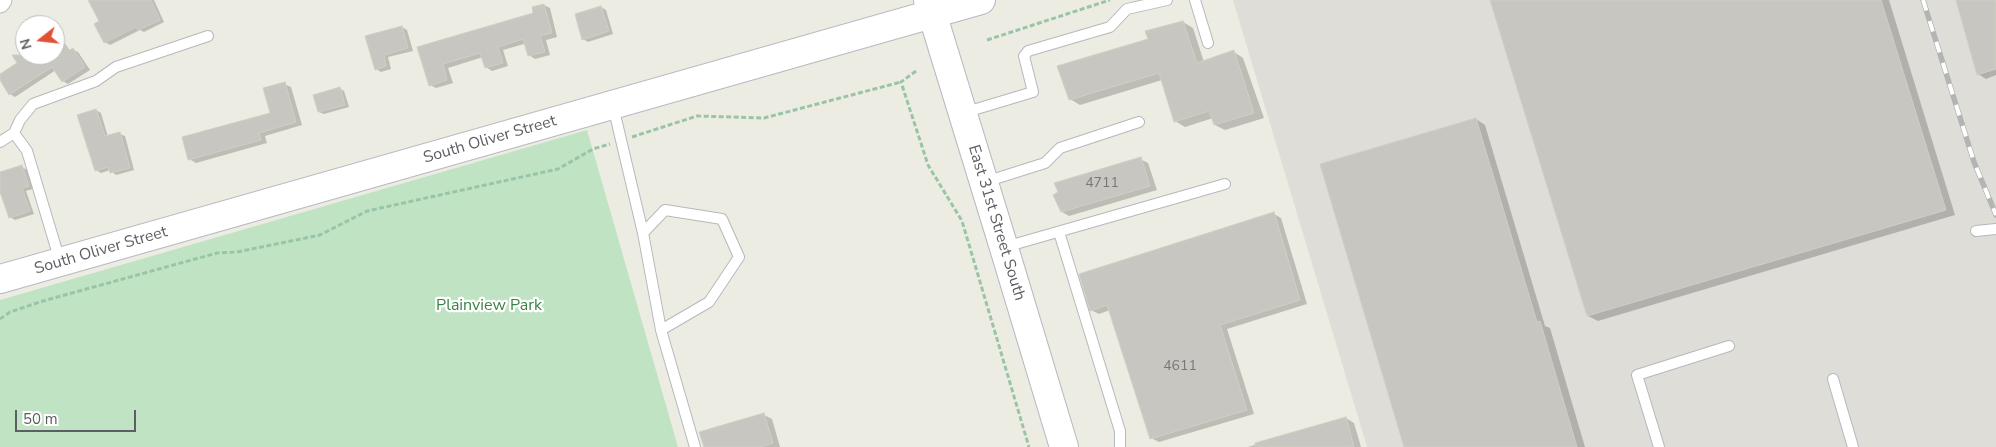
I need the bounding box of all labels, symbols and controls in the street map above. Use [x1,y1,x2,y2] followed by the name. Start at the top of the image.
[15,15,65,65] north arrow
[15,36,37,52] text: N
[421,112,559,168] street label: South Oliver Street
[963,143,1029,303] street label: East 31st Street South
[1085,176,1119,192] house number: 4711
[32,223,170,279] street label: South Oliver Street
[436,296,542,316] park label: Plainview Park
[1163,359,1197,375] house number: 4611
[18,400,139,432] scale bar
[23,409,58,429] text: 50 m

